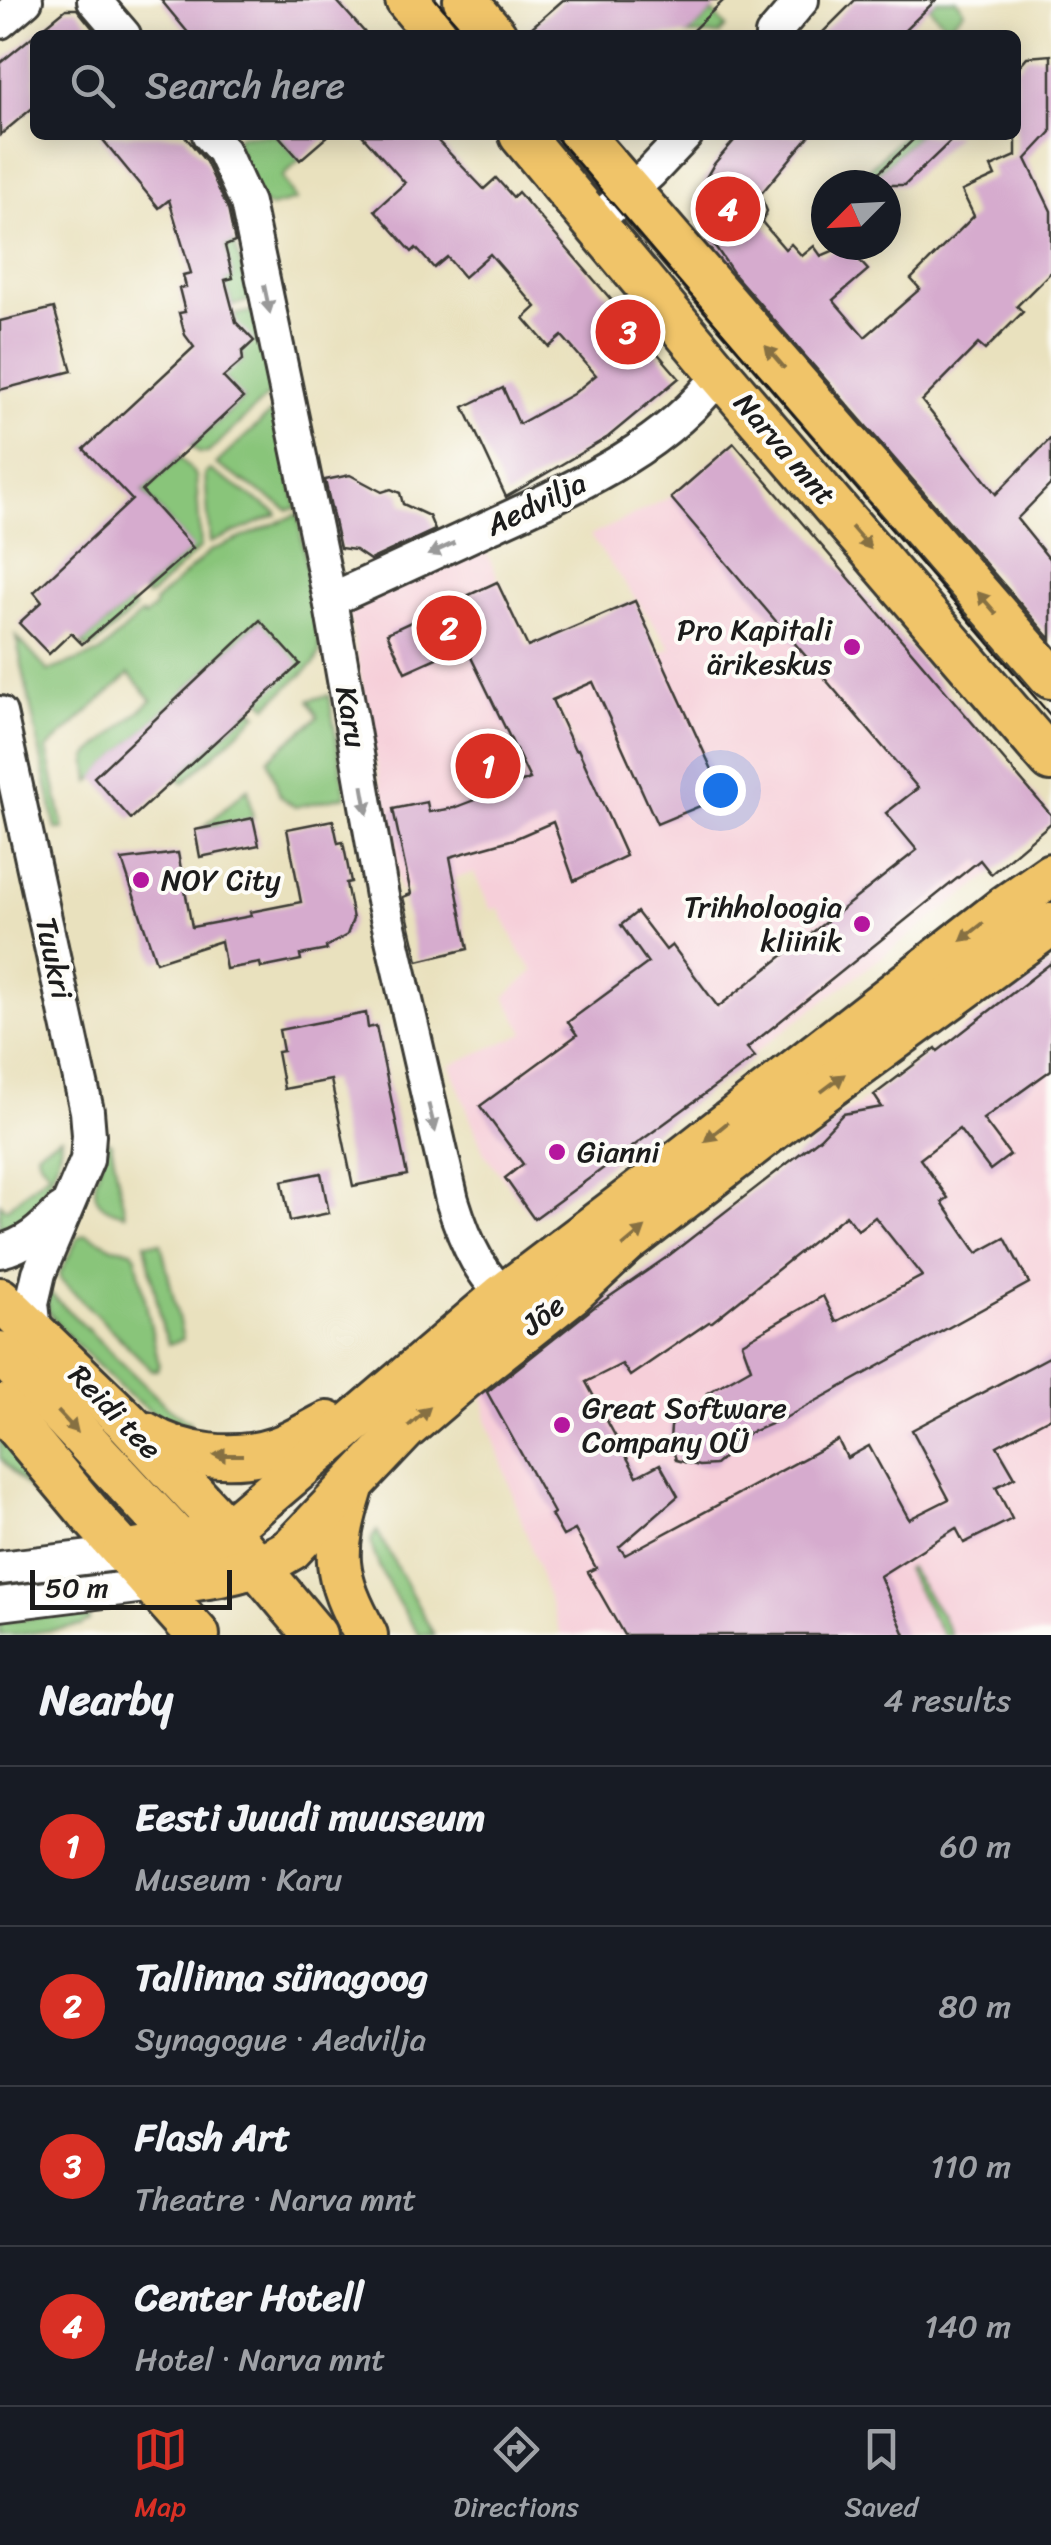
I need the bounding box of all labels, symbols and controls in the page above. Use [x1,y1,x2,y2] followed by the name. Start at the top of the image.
[30,30,1021,140] search box
[145,52,345,119] text: Search here
[65,58,120,113] icon: search
[811,170,901,260] north arrow
[696,172,760,246] pin: 4
[260,284,275,315] one-way arrow
[596,294,660,370] pin: 3
[764,345,786,370] one-way arrow
[720,379,850,519] street label: Narva mnt
[475,456,596,552] street label: Aedvilja
[849,525,871,550] one-way arrow
[426,541,455,558] one-way arrow
[416,590,482,666] pin: 2
[977,591,999,616] one-way arrow
[677,603,834,691] place label: Pro Kapitali ärikeskus
[841,636,863,658] marker: Pro Kapitali ärikeskus
[319,682,383,752] street label: Karu
[456,728,520,804] pin: 1
[695,765,746,816] your location
[358,785,373,816] one-way arrow
[161,853,281,907] place label: NOY City
[130,869,152,891] marker: NOY City
[684,880,843,968] place label: Trihholoogia kliinik
[19,912,89,1005] street label: Tuukri
[851,913,873,935] marker: Trihholoogia kliinik
[959,922,985,942] one-way arrow
[820,1074,846,1094] one-way arrow
[425,1103,440,1134] one-way arrow
[703,1121,729,1142] one-way arrow
[577,1125,660,1179] place label: Gianni
[546,1141,568,1163] marker: Gianni
[622,1227,647,1248] one-way arrow
[508,1280,577,1351] street label: Jõe
[55,1351,175,1473] street label: Reidi tee
[582,1381,787,1469] place label: Great Software Company OÜ
[406,1407,431,1429] one-way arrow
[56,1410,79,1434] one-way arrow
[551,1414,573,1436] marker: Great Software Company OÜ
[212,1447,244,1463] one-way arrow
[45,1563,109,1612] text: 50 m
[30,1565,232,1610] scale bar
[40,1663,173,1737] text: Nearby
[883,1672,1011,1729] text: 4 results
[135,1784,486,1851] text: Eesti Juudi muuseum
[66,1818,79,1875] text: 1
[940,1818,1011,1875] text: 60 m
[135,1851,342,1908] text: Museum · Karu
[135,1944,428,2011] text: Tallinna sünagoog
[63,1978,82,2035] text: 2
[939,1978,1011,2035] text: 80 m
[135,2011,426,2068] text: Synagogue · Aedvilja
[135,2104,290,2171] text: Flash Art
[64,2138,81,2195] text: 3
[930,2138,1011,2195] text: 110 m
[135,2171,416,2228] text: Theatre · Narva mnt
[135,2264,364,2331] text: Center Hotell
[62,2298,83,2355] text: 4
[924,2298,1011,2355] text: 140 m
[135,2331,385,2388] text: Hotel · Narva mnt
[133,2422,188,2531] tab: Map
[453,2422,579,2531] tab: Directions
[844,2422,918,2531] tab: Saved

